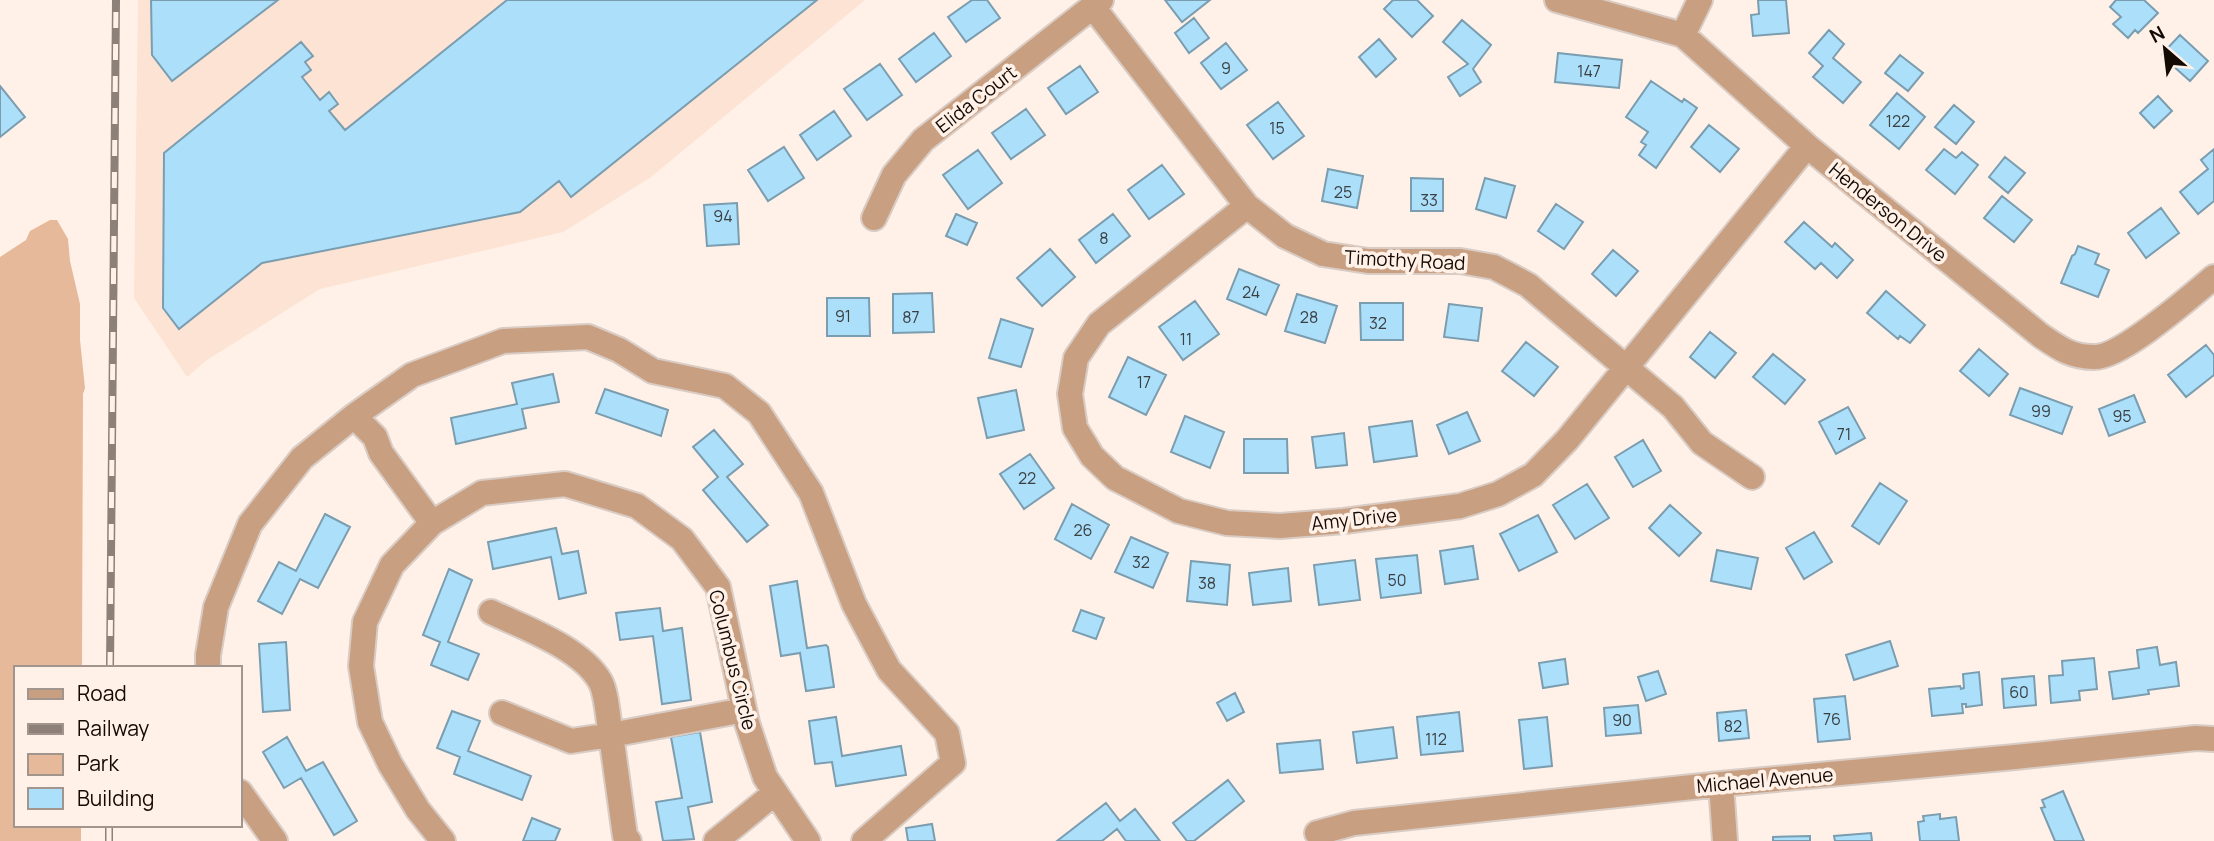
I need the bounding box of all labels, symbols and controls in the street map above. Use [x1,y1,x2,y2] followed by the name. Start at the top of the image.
[2130,14,2200,84] north arrow
[2145,19,2169,49] text: N
[1221,57,1231,79] house number: 9
[930,59,1022,139] street label: Elida Court
[1577,60,1601,82] house number: 147
[1886,110,1910,132] house number: 122
[1269,117,1285,139] house number: 15
[1824,156,1952,268] street label: Henderson Drive
[1334,181,1352,203] house number: 25
[1420,189,1438,211] house number: 33
[713,205,733,227] house number: 94
[1099,227,1109,249] house number: 8
[1344,244,1466,276] street label: Timothy Road
[1242,281,1260,303] house number: 24
[835,305,851,327] house number: 91
[902,306,920,328] house number: 87
[1300,306,1318,328] house number: 28
[1369,312,1387,334] house number: 32
[1180,328,1192,350] house number: 11
[1137,371,1151,393] house number: 17
[2031,400,2051,422] house number: 99
[2112,405,2132,427] house number: 95
[1837,423,1851,445] house number: 71
[1018,467,1036,489] house number: 22
[1310,502,1398,536] street label: Amy Drive
[1073,519,1093,541] house number: 26
[1132,551,1150,573] house number: 32
[1388,569,1407,591] house number: 50
[1198,572,1216,594] house number: 38
[703,587,763,733] street label: Columbus Circle
[14,666,242,827] legend
[77,679,127,707] text: Road
[2009,681,2029,703] house number: 60
[1823,708,1841,730] house number: 76
[1612,709,1632,731] house number: 90
[77,714,149,742] text: Railway
[1724,715,1742,737] house number: 82
[1425,728,1447,750] house number: 112
[77,749,119,777] text: Park
[1696,761,1834,799] street label: Michael Avenue
[77,784,154,812] text: Building

